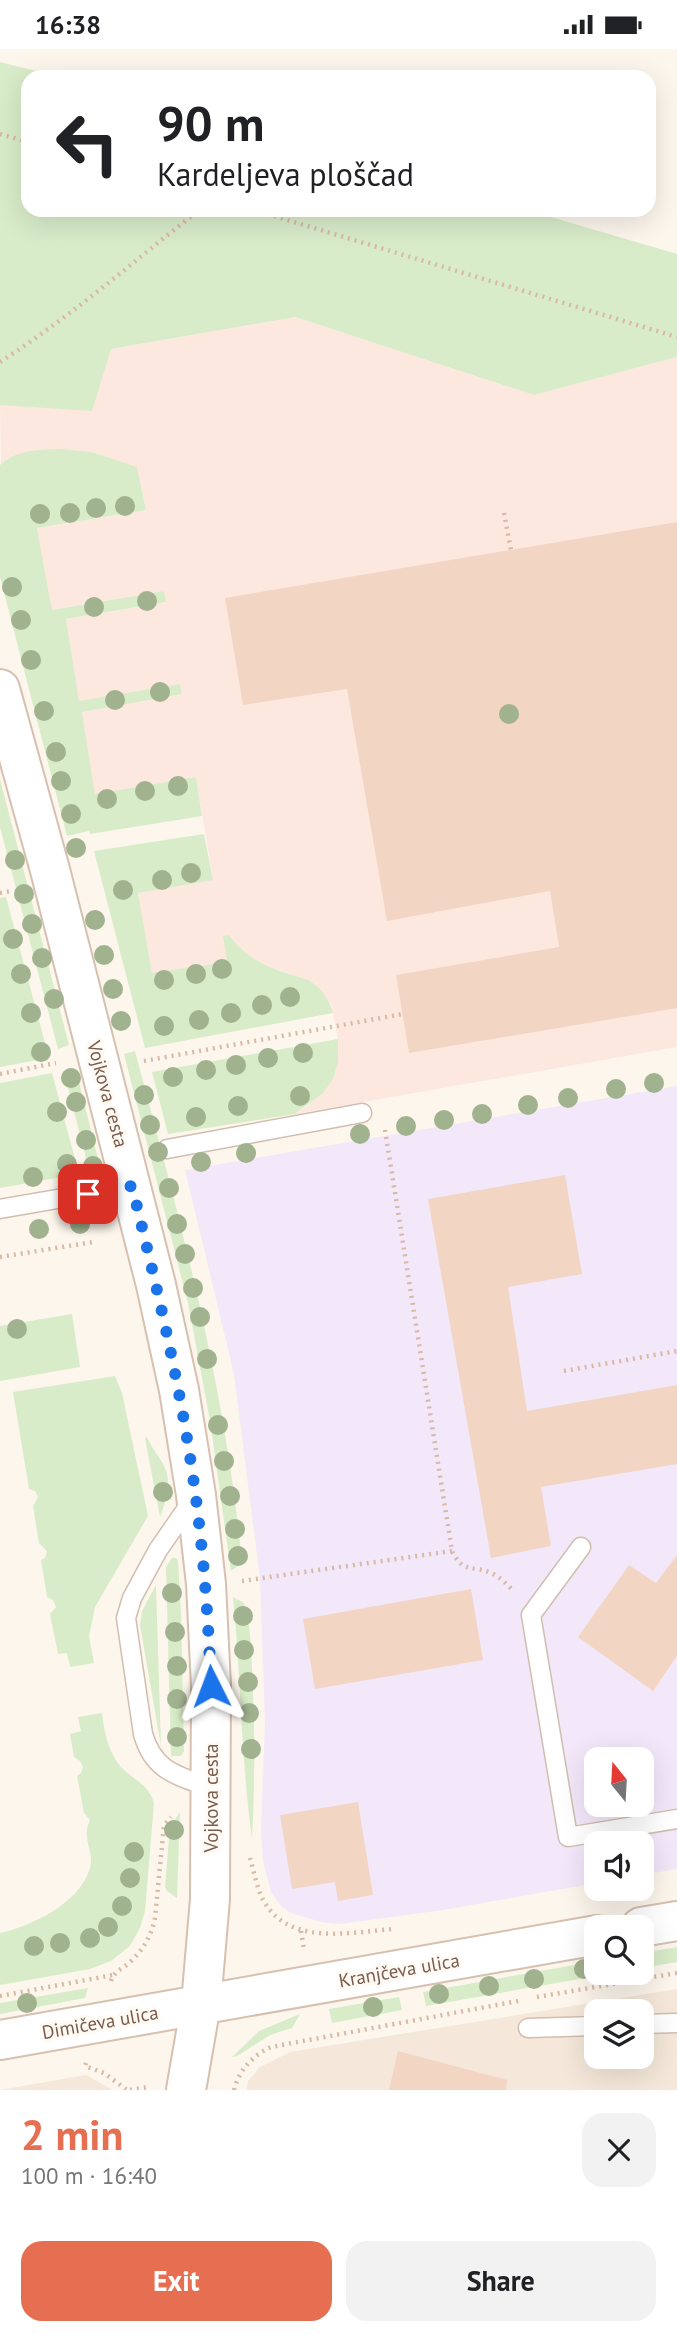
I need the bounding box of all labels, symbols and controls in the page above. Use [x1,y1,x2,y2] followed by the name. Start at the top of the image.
[35,8,101,41] text: 16:38
[157,91,264,155] text: 90 m
[42,98,133,189] icon: left
[157,153,414,195] text: Kardeljeva ploščad
[82,1037,134,1150] street label: Vojkova cesta
[58,1164,118,1224] pin
[69,1175,107,1213] icon: arrive
[174,1649,248,1723] position arrow
[199,1743,223,1854] street label: Vojkova cesta
[584,1747,654,1817] north arrow
[584,1747,654,2069] map controls
[584,1831,654,1901] button: sound
[584,1915,654,1985] button: search
[337,1948,461,1992] street label: Kranjčeva ulica
[584,1999,654,2069] button: layers
[40,2000,160,2044] street label: Dimičeva ulica
[21,2107,123,2162] text: 2 min
[582,2113,656,2187] button: close
[21,2161,157,2190] text: 100 m · 16:40
[21,2241,332,2321] button: Exit
[346,2241,656,2321] button: Share

